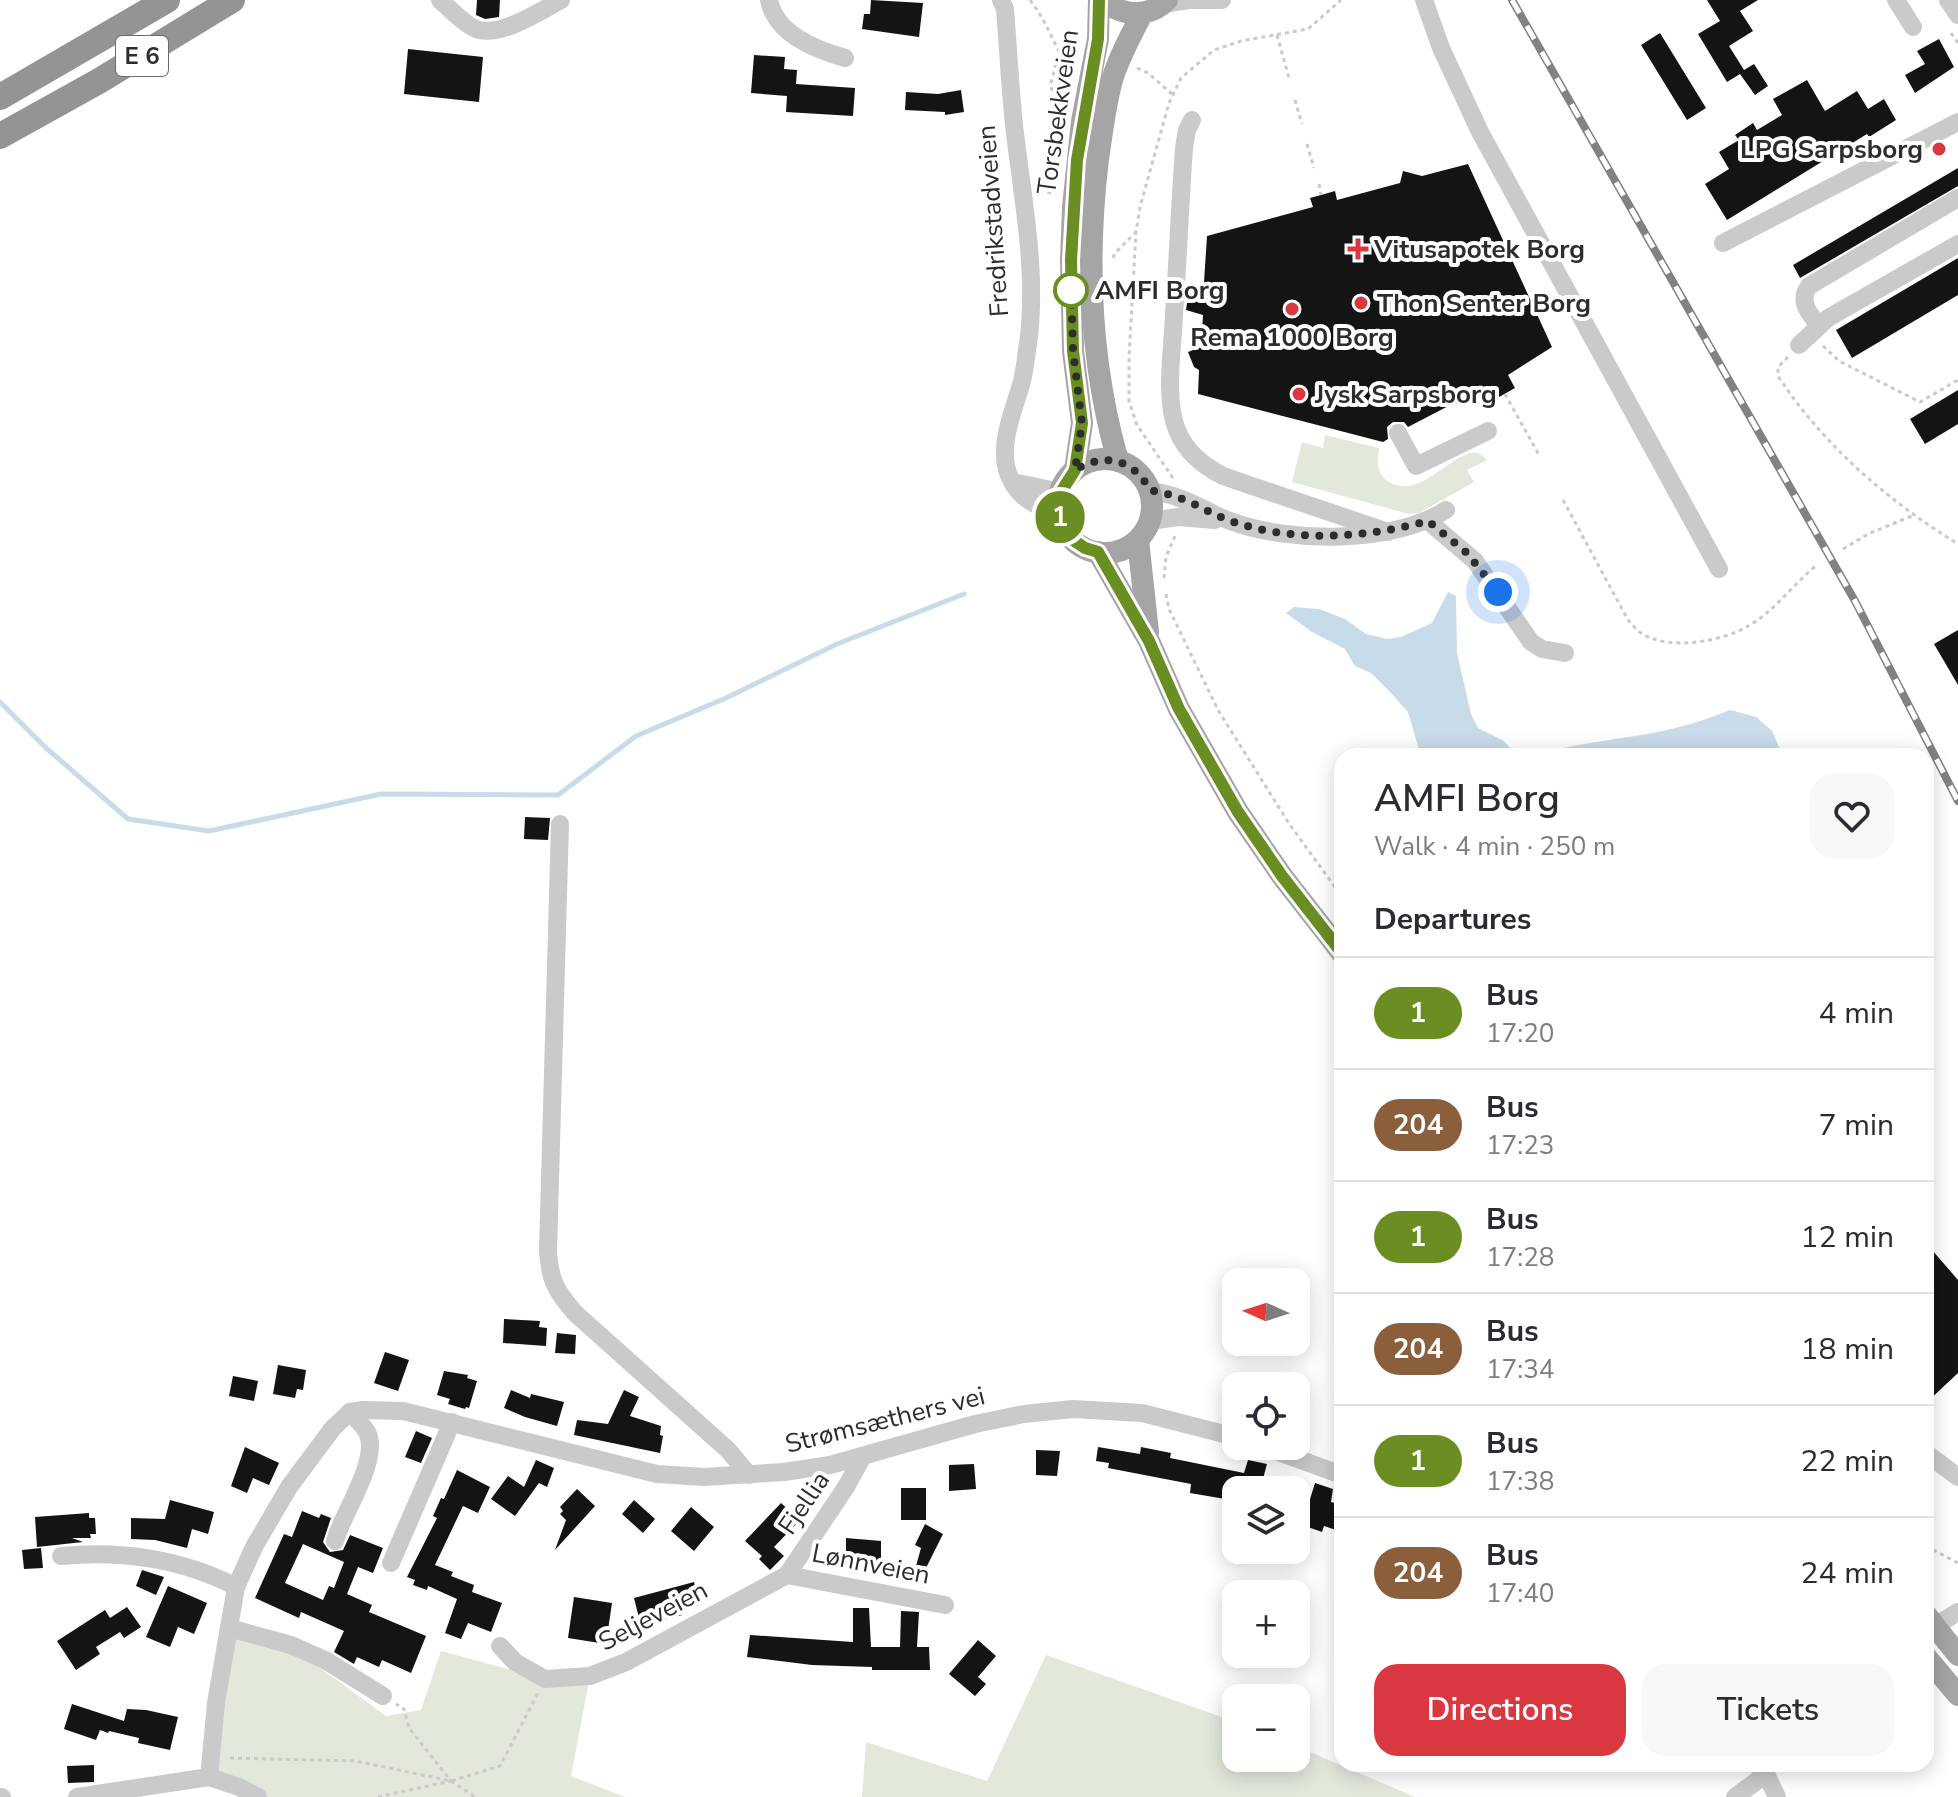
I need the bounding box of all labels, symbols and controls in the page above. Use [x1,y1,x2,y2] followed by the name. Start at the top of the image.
[1029,27,1087,197] street label: Torsbekkveien
[116,36,168,76] road number: E 6
[969,124,1017,318] street label: Fredrikstadveien
[1740,132,1923,167] place label: LPG Sarpsborg
[1930,140,1948,158] marker: LPG Sarpsborg
[1373,232,1585,267] place label: Vitusapotek Borg
[1349,240,1367,258] marker: Vitusapotek Borg
[1054,273,1088,307] marker: AMFI Borg
[1095,273,1224,308] place label: AMFI Borg
[1377,286,1591,321] place label: Thon Senter Borg
[1352,294,1370,312] marker: Thon Senter Borg
[1283,300,1301,318] marker: Rema 1000 Borg
[1190,320,1394,355] place label: Rema 1000 Borg
[1314,377,1497,412] place label: Jysk Sarpsborg
[1290,385,1308,403] marker: Jysk Sarpsborg
[1034,491,1086,543] line badge: 1
[1052,498,1068,536] text: 1
[1478,572,1518,612] your location
[1374,773,1560,824] text: AMFI Borg
[1810,774,1894,858] button: heart
[1374,829,1615,864] text: Walk · 4 min · 250 m
[1374,899,1531,940] text: Departures
[1486,975,1539,1016] text: Bus
[1819,993,1894,1034] text: 4 min
[1410,994,1426,1032] text: 1
[1486,1016,1554,1051] text: 17:20
[1486,1087,1539,1128] text: Bus
[1819,1105,1894,1146] text: 7 min
[1393,1106,1443,1144] text: 204
[1486,1128,1554,1163] text: 17:23
[1486,1199,1539,1240] text: Bus
[1801,1217,1894,1258] text: 12 min
[1410,1218,1426,1256] text: 1
[1486,1240,1554,1275] text: 17:28
[1222,1268,1310,1356] north arrow
[1222,1268,1310,1772] map controls
[1486,1311,1539,1352] text: Bus
[1801,1329,1894,1370] text: 18 min
[1393,1330,1443,1368] text: 204
[1486,1352,1554,1387] text: 17:34
[1222,1372,1310,1460] button: locate
[781,1378,989,1462] street label: Strømsæthers vei
[1486,1423,1539,1464] text: Bus
[1801,1441,1894,1482] text: 22 min
[1410,1442,1426,1480] text: 1
[770,1464,838,1542] street label: Fjellia
[1486,1464,1554,1499] text: 17:38
[1222,1476,1310,1564] button: layers
[809,1535,933,1593] street label: Lønnveien
[1486,1535,1539,1576] text: Bus
[1801,1553,1894,1594] text: 24 min
[1393,1554,1443,1592] text: 204
[592,1573,714,1659] street label: Seljeveien
[1486,1576,1554,1611] text: 17:40
[1222,1580,1310,1668] button: +
[1374,1664,1626,1756] button: Directions
[1642,1664,1894,1756] button: Tickets
[1222,1684,1310,1772] button: −

